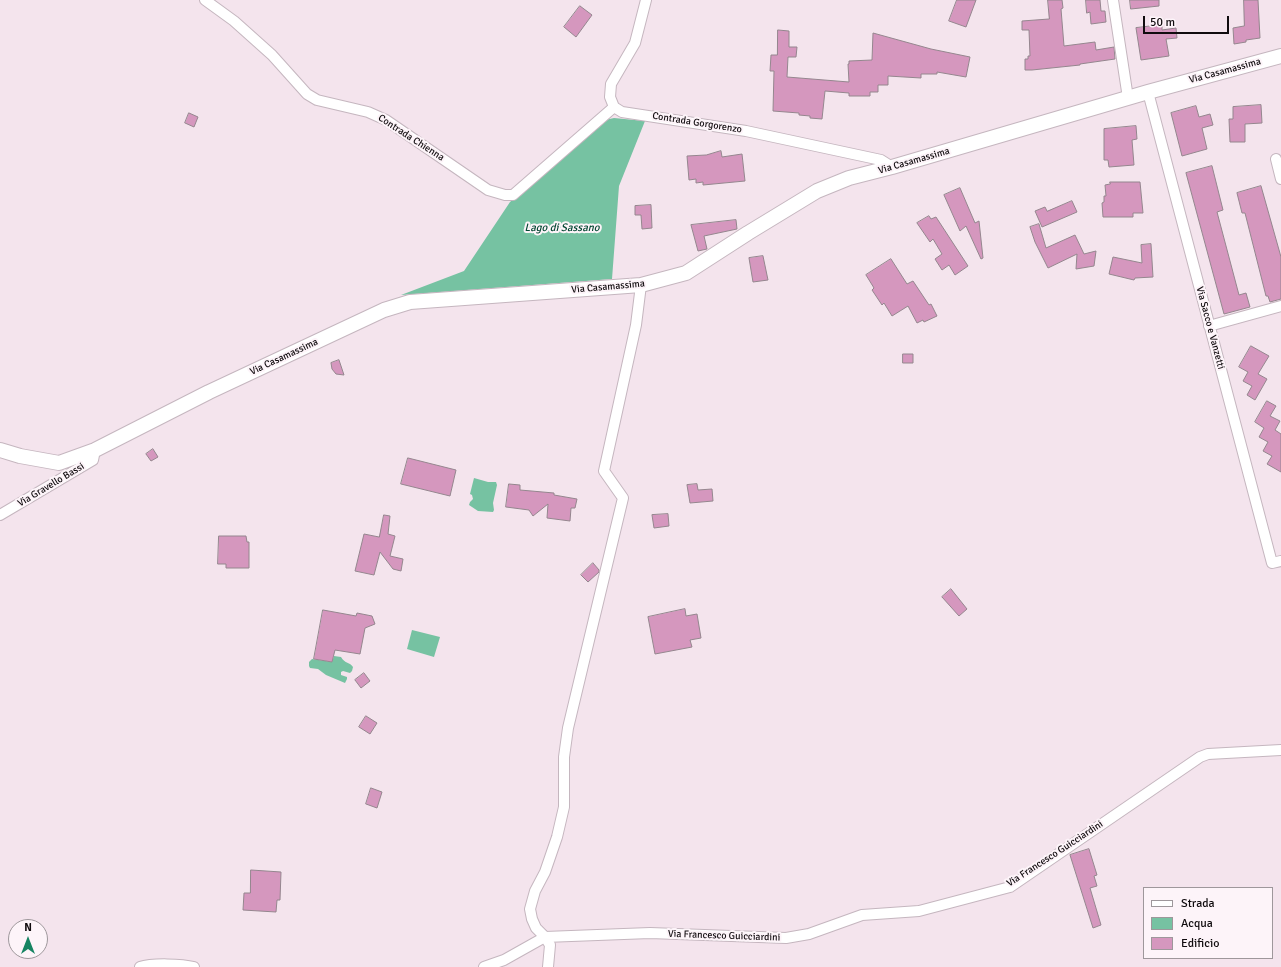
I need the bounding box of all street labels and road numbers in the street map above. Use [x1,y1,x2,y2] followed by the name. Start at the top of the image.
[1188,56,1262,86] street label: Via Casamassima
[651,110,743,136] street label: Contrada Gorgorenzo
[376,112,446,164] street label: Contrada Chienna
[877,145,951,177] street label: Via Casamassima
[571,278,645,296] street label: Via Casamassima
[1193,285,1227,371] street label: Via Sacco e Vanzetti
[248,336,320,378] street label: Via Casamassima
[15,460,87,510] street label: Via Gravello Bassi
[1005,818,1105,890] street label: Via Francesco Guicciardini
[668,928,780,944] street label: Via Francesco Guicciardini

